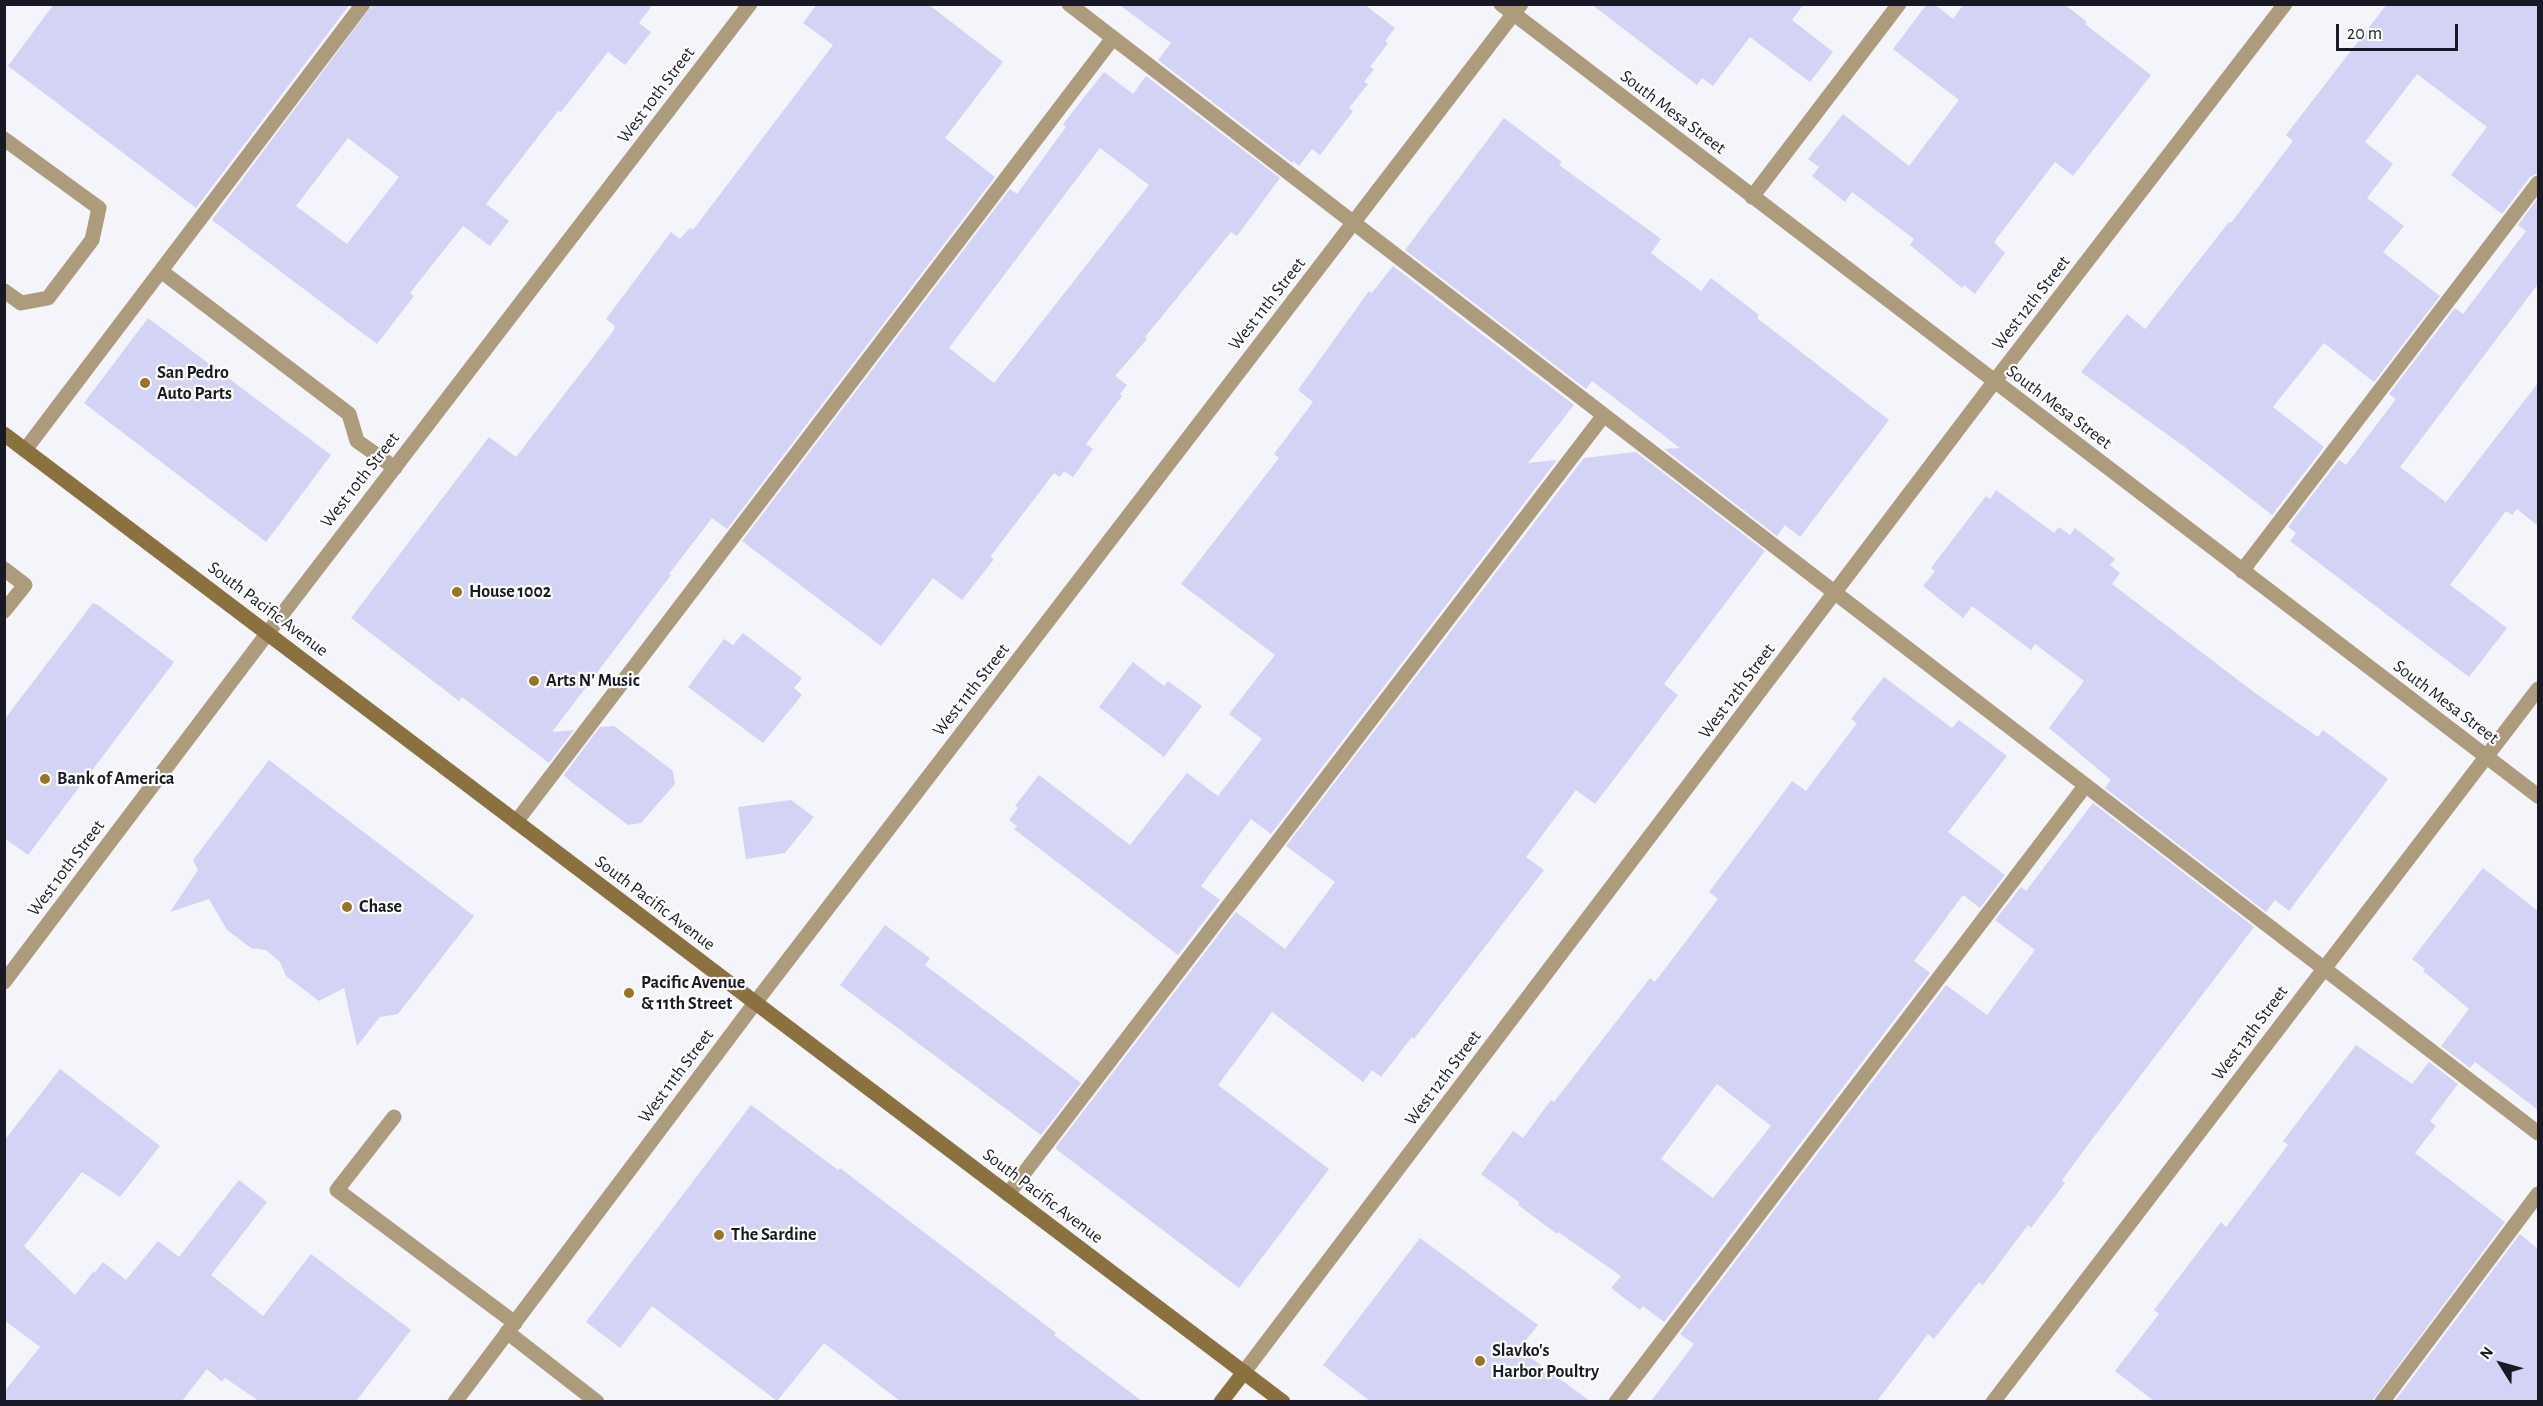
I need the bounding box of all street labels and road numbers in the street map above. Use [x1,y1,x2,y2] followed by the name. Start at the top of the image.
[613,43,699,147] street label: West 10th Street
[1616,65,1730,159] street label: South Mesa Street
[1987,252,2075,354] street label: West 12th Street
[1224,253,1310,355] street label: West 11th Street
[2002,360,2116,454] street label: South Mesa Street
[316,428,404,532] street label: West 10th Street
[204,557,332,661] street label: South Pacific Avenue
[928,639,1014,741] street label: West 11th Street
[1694,639,1780,743] street label: West 12th Street
[2389,655,2503,749] street label: South Mesa Street
[23,816,109,920] street label: West 10th Street
[591,851,719,955] street label: South Pacific Avenue
[2207,981,2293,1085] street label: West 13th Street
[634,1025,718,1127] street label: West 11th Street
[1400,1026,1486,1130] street label: West 12th Street
[979,1144,1107,1248] street label: South Pacific Avenue

